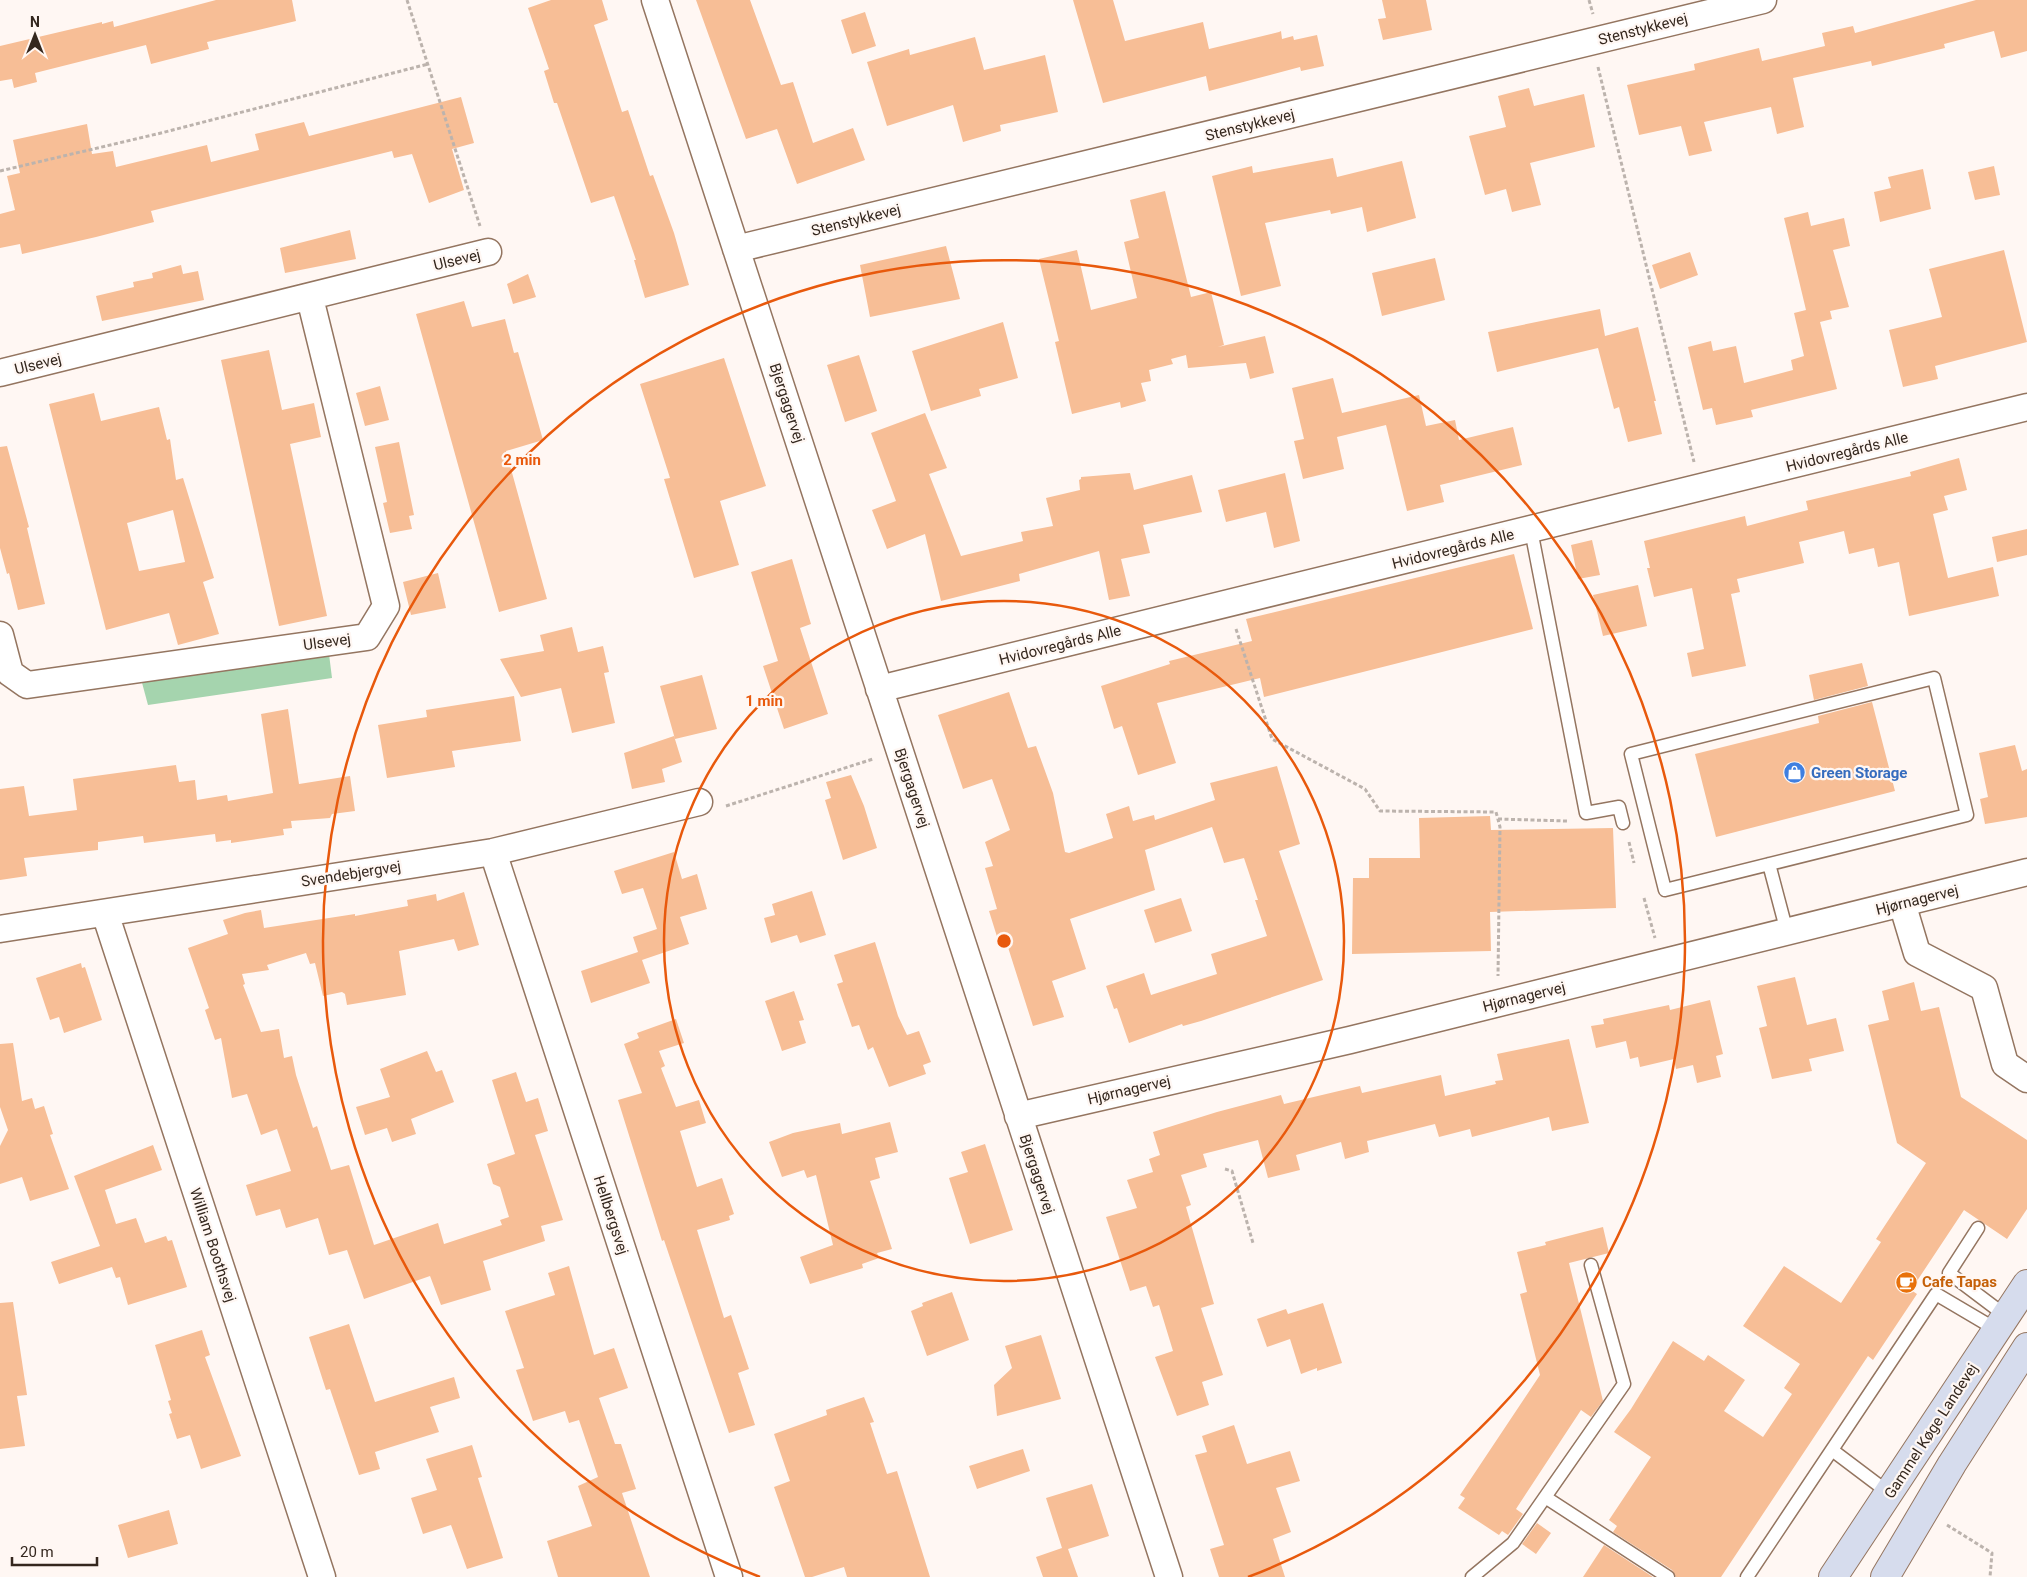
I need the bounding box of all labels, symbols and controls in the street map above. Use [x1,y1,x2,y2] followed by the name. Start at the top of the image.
[1596,9,1690,49] street label: Stenstykkevej
[10,10,60,60] north arrow
[30,14,40,30] text: N
[1203,105,1297,145] street label: Stenstykkevej
[809,200,903,240] street label: Stenstykkevej
[432,245,482,275] street label: Ulsevej
[13,349,63,379] street label: Ulsevej
[766,361,808,445] street label: Bjergagervej
[1784,428,1910,476] street label: Hvidovregårds Alle
[503,451,541,469] text: 2 min
[1390,525,1516,573] street label: Hvidovregårds Alle
[997,621,1123,669] street label: Hvidovregårds Alle
[302,630,352,654] street label: Ulsevej
[745,692,783,710] text: 1 min
[891,746,933,830] street label: Bjergagervej
[1783,761,1807,785] shop icon: Green Storage
[1811,764,1907,782] place label: Green Storage
[300,857,402,891] street label: Svendebjergvej
[1874,881,1960,919] street label: Hjørnagervej
[995,932,1013,950] centre of rings
[1481,978,1567,1016] street label: Hjørnagervej
[1086,1072,1172,1108] street label: Hjørnagervej
[1016,1132,1058,1216] street label: Bjergagervej
[590,1173,632,1257] street label: Hellbergsvej
[186,1186,240,1304] street label: William Boothsvej
[1894,1270,1918,1294] cafe icon: Cafe Tapas
[1922,1273,1997,1291] place label: Cafe Tapas
[1881,1360,1981,1502] street label: Gammel Køge Landevej
[12,1534,98,1566] scale bar
[20,1543,54,1561] text: 20 m

